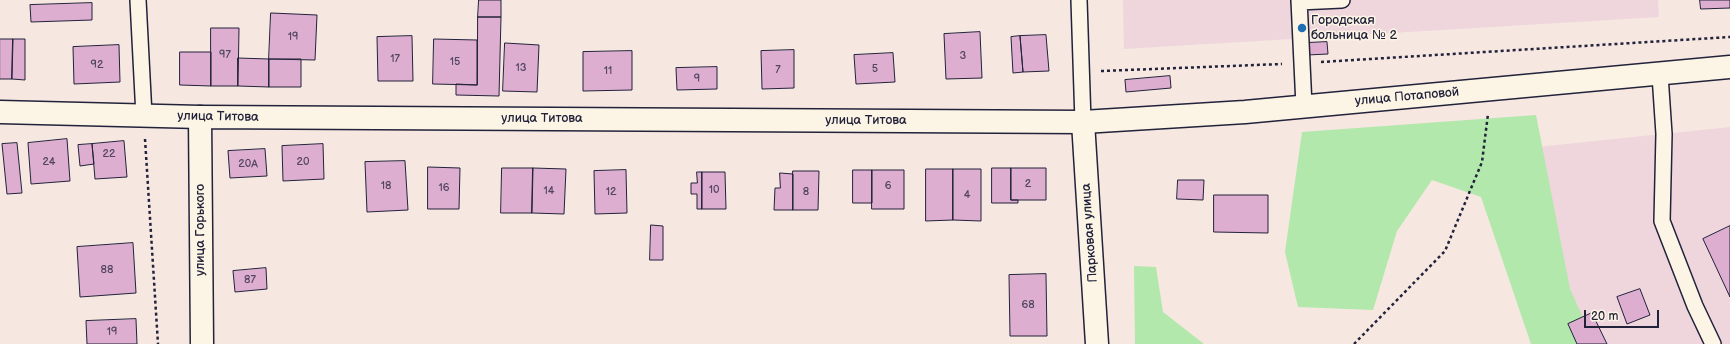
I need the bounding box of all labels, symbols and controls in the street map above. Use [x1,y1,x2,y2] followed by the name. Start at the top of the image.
[1311,13,1397,44] place label: Городская больница № 2
[1296,22,1308,34] marker: Городская больница № 2
[288,30,298,44] house number: 19
[219,48,231,62] house number: 97
[960,49,966,63] house number: 3
[390,52,400,66] house number: 17
[450,55,460,69] house number: 15
[91,58,103,72] house number: 92
[515,61,527,75] house number: 13
[872,62,878,76] house number: 5
[775,63,781,77] house number: 7
[604,64,612,78] house number: 11
[694,72,700,86] house number: 9
[1354,85,1460,109] street label: улица Потаповой
[177,108,259,126] street label: улица Титова
[501,111,583,127] street label: улица Титова
[825,113,907,129] street label: улица Титова
[103,147,115,161] house number: 22
[42,155,56,169] house number: 24
[297,155,309,169] house number: 20
[238,157,258,171] house number: 20А
[1025,177,1031,191] house number: 2
[381,179,391,193] house number: 18
[885,179,891,193] house number: 6
[439,181,449,195] house number: 16
[709,183,719,197] house number: 10
[1079,183,1101,283] street label: Парковая улица
[193,184,209,276] street label: улица Горького
[544,184,554,198] house number: 14
[606,185,616,199] house number: 12
[803,185,809,199] house number: 8
[964,188,970,202] house number: 4
[101,263,113,277] house number: 88
[244,273,256,287] house number: 87
[1021,298,1035,312] house number: 68
[1586,302,1661,328] scale bar
[1591,309,1618,324] text: 20 m
[107,325,117,339] house number: 19

